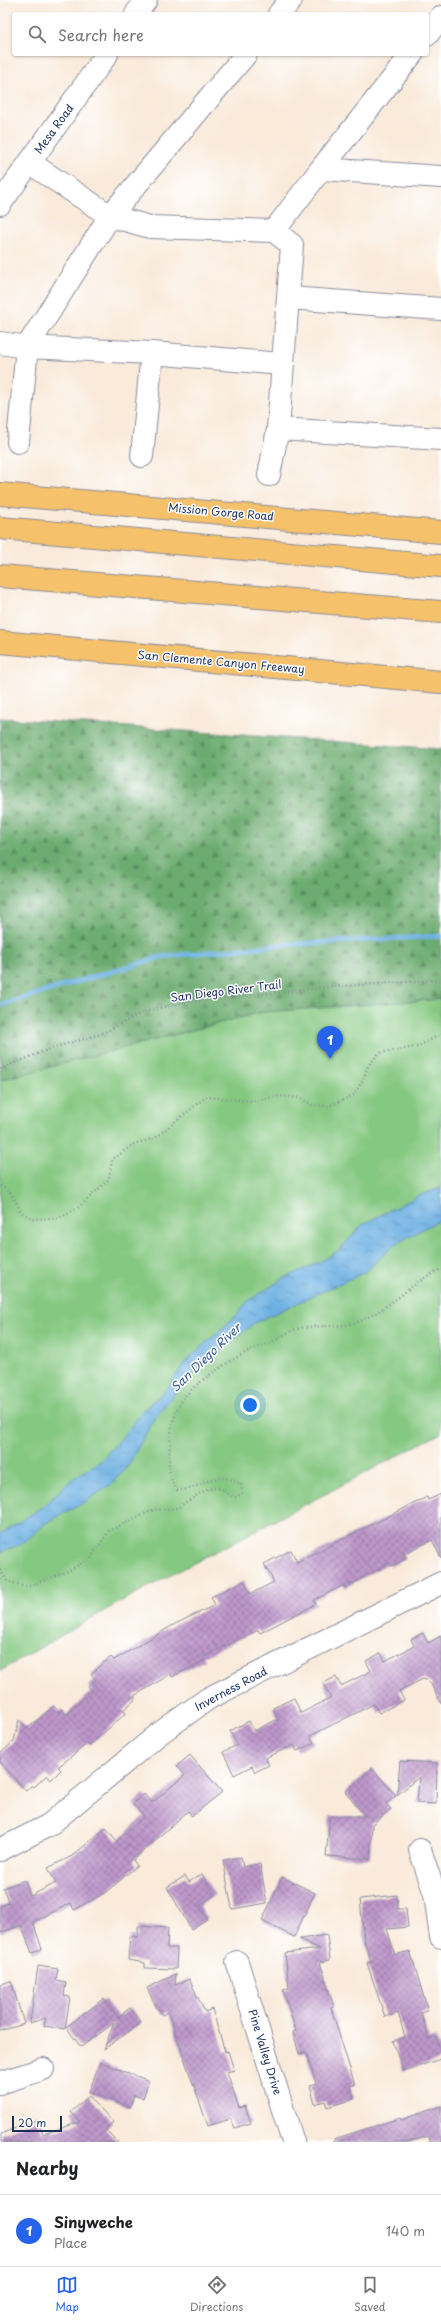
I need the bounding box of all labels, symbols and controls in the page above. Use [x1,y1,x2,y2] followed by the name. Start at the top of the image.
[12,12,429,56] search box
[26,23,48,45] icon: search
[58,23,144,46] text: Search here
[30,100,77,157] street label: Mesa Road
[168,498,275,525] street label: Mission Gorge Road
[137,646,305,677] street label: San Clemente Canyon Freeway
[169,975,282,1006] street label: San Diego River Trail
[317,1026,343,1059] pin: 1
[166,1318,246,1396] water label: San Diego River
[240,1395,260,1415] your location
[191,1662,271,1715] street label: Inverness Road
[244,2007,287,2097] street label: Pine Valley Drive
[12,2114,62,2133] scale bar
[18,2114,46,2131] text: 20 m
[16,2155,78,2181] text: Nearby
[54,2210,133,2233] text: Sinyweche
[26,2221,32,2240] text: 1
[386,2221,425,2240] text: 140 m
[54,2233,87,2252] text: Place
[55,2274,79,2315] tab: Map
[190,2274,243,2315] tab: Directions
[354,2274,386,2315] tab: Saved

